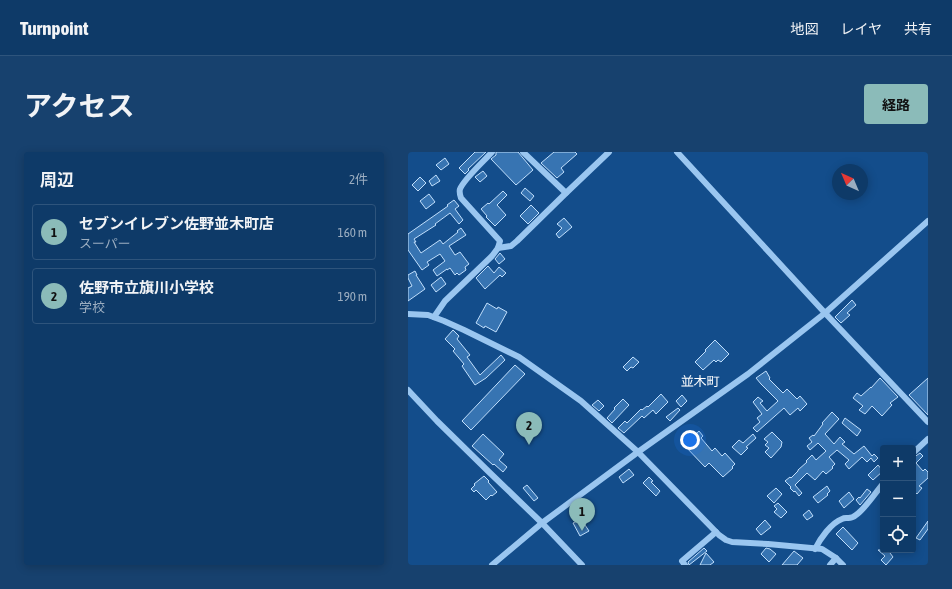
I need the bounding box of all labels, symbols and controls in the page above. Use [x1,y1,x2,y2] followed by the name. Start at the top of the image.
[20,17,88,39] text: Turnpoint
[790,21,818,37] text: 地図
[840,21,882,37] text: レイヤ
[904,21,932,37] text: 共有
[864,84,928,124] button: 経路
[24,90,135,122] text: アクセス
[832,164,868,200] north arrow
[40,170,74,190] text: 周辺
[349,172,368,187] text: 2件
[79,215,274,232] text: セブンイレブン佐野並木町店
[51,225,57,240] text: 1
[338,225,367,240] text: 160 m
[79,236,131,251] text: スーパー
[79,279,214,296] text: 佐野市立旗川小学校
[51,289,57,304] text: 2
[338,289,367,304] text: 190 m
[79,300,105,315] text: 学校
[680,374,720,389] district label: 並木町
[516,412,542,445] pin: 2
[680,430,700,450] your location
[880,445,916,553] map controls
[880,445,916,481] button: +
[880,481,916,517] button: −
[569,498,595,531] pin: 1
[880,517,916,553] button: locate

